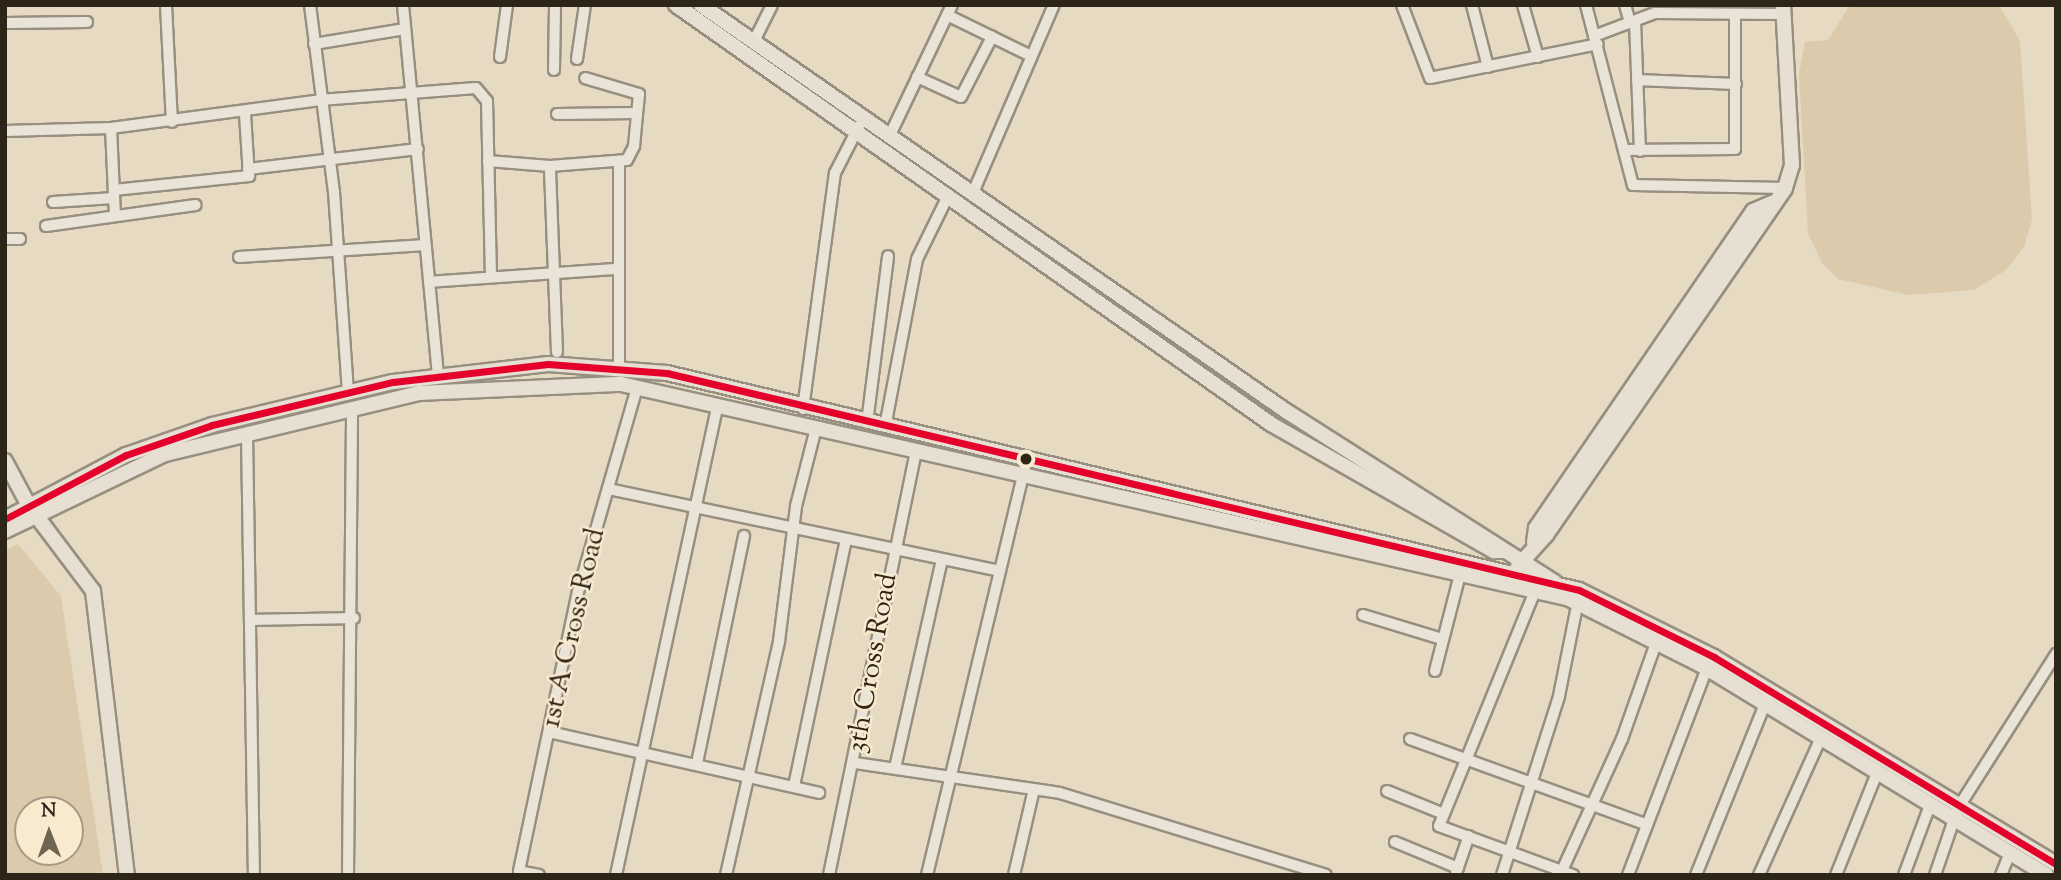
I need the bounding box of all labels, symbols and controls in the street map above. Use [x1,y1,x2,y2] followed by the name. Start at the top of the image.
[1019,452,1033,466] unlabelled marker
[535,525,613,731] street label: 1st A Cross Road
[841,570,905,756] street label: 3th Cross Road
[14,796,84,866] north arrow
[41,798,56,825] text: N

